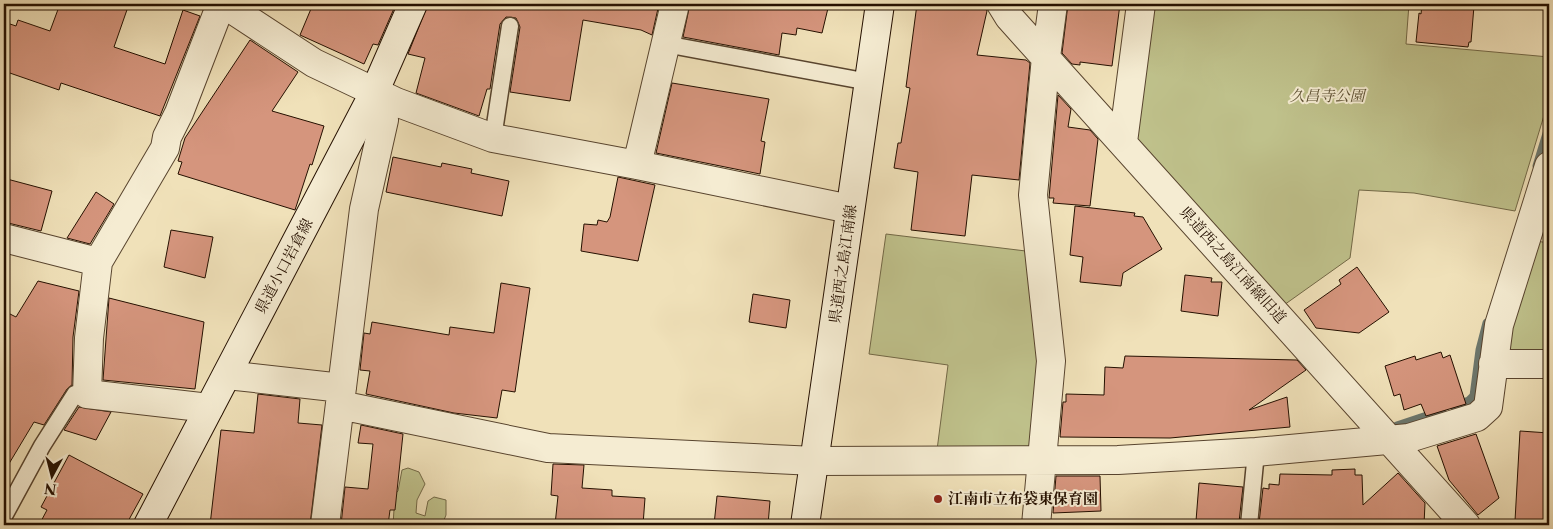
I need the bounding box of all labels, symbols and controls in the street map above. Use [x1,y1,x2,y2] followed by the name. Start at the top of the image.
[1289,86,1367,105] park label: 久昌寺公園
[825,203,860,325] street label: 県道西之島江南線
[1176,203,1291,327] street label: 県道西之島江南線旧道
[251,215,317,317] street label: 県道小口岩倉線
[28,452,78,502] north arrow
[43,479,58,499] text: N
[948,489,1098,508] place label: 江南市立布袋東保育園
[932,493,944,505] marker: 江南市立布袋東保育園

